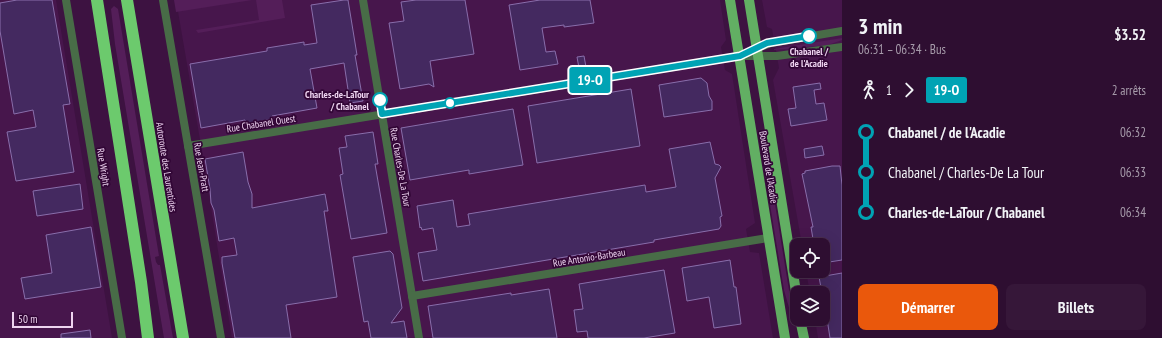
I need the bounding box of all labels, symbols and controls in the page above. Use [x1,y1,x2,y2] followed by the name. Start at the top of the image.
[858,12,902,40] text: 3 min
[1114,25,1146,44] text: $3.52
[801,28,817,44] marker: Chabanel / de l'Acadie
[858,41,946,58] text: 06:31 – 06:34 · Bus
[790,45,829,70] place label: Chabanel / de l'Acadie
[562,67,618,93] line badge: 19-O
[577,71,603,89] text: 19-O
[858,79,880,101] icon: walk
[898,79,920,101] icon: forward
[934,81,959,99] text: 19-O
[886,82,892,99] text: 1
[1112,82,1146,99] text: 2 arrêts
[305,88,370,113] place label: Charles-de-LaTour / Chabanel
[372,92,388,108] marker: Charles-de-LaTour / Chabanel
[444,97,456,109] unlabelled marker
[226,112,297,135] street label: Rue Chabanel Ouest
[153,121,180,213] street label: Autoroute des Laurentides
[888,123,1005,142] text: Chabanel / de l'Acadie
[1120,124,1146,141] text: 06:32
[387,127,414,208] street label: Rue Charles-De La Tour
[756,130,781,204] street label: Boulevard de l'Acadie
[191,141,212,193] street label: Rue Jean-Pratt
[94,147,113,187] street label: Rue Wright
[888,163,1044,182] text: Chabanel / Charles-De La Tour
[1120,164,1146,181] text: 06:33
[888,203,1045,222] text: Charles-de-LaTour / Chabanel
[1120,204,1146,221] text: 06:34
[790,238,830,326] map controls
[790,238,830,278] button: locate
[552,245,626,270] street label: Rue Antonio-Barbeau
[858,284,998,330] button: Démarrer
[1006,284,1146,330] button: Billets
[790,286,830,326] button: layers
[12,310,73,329] scale bar
[18,312,37,326] text: 50 m

